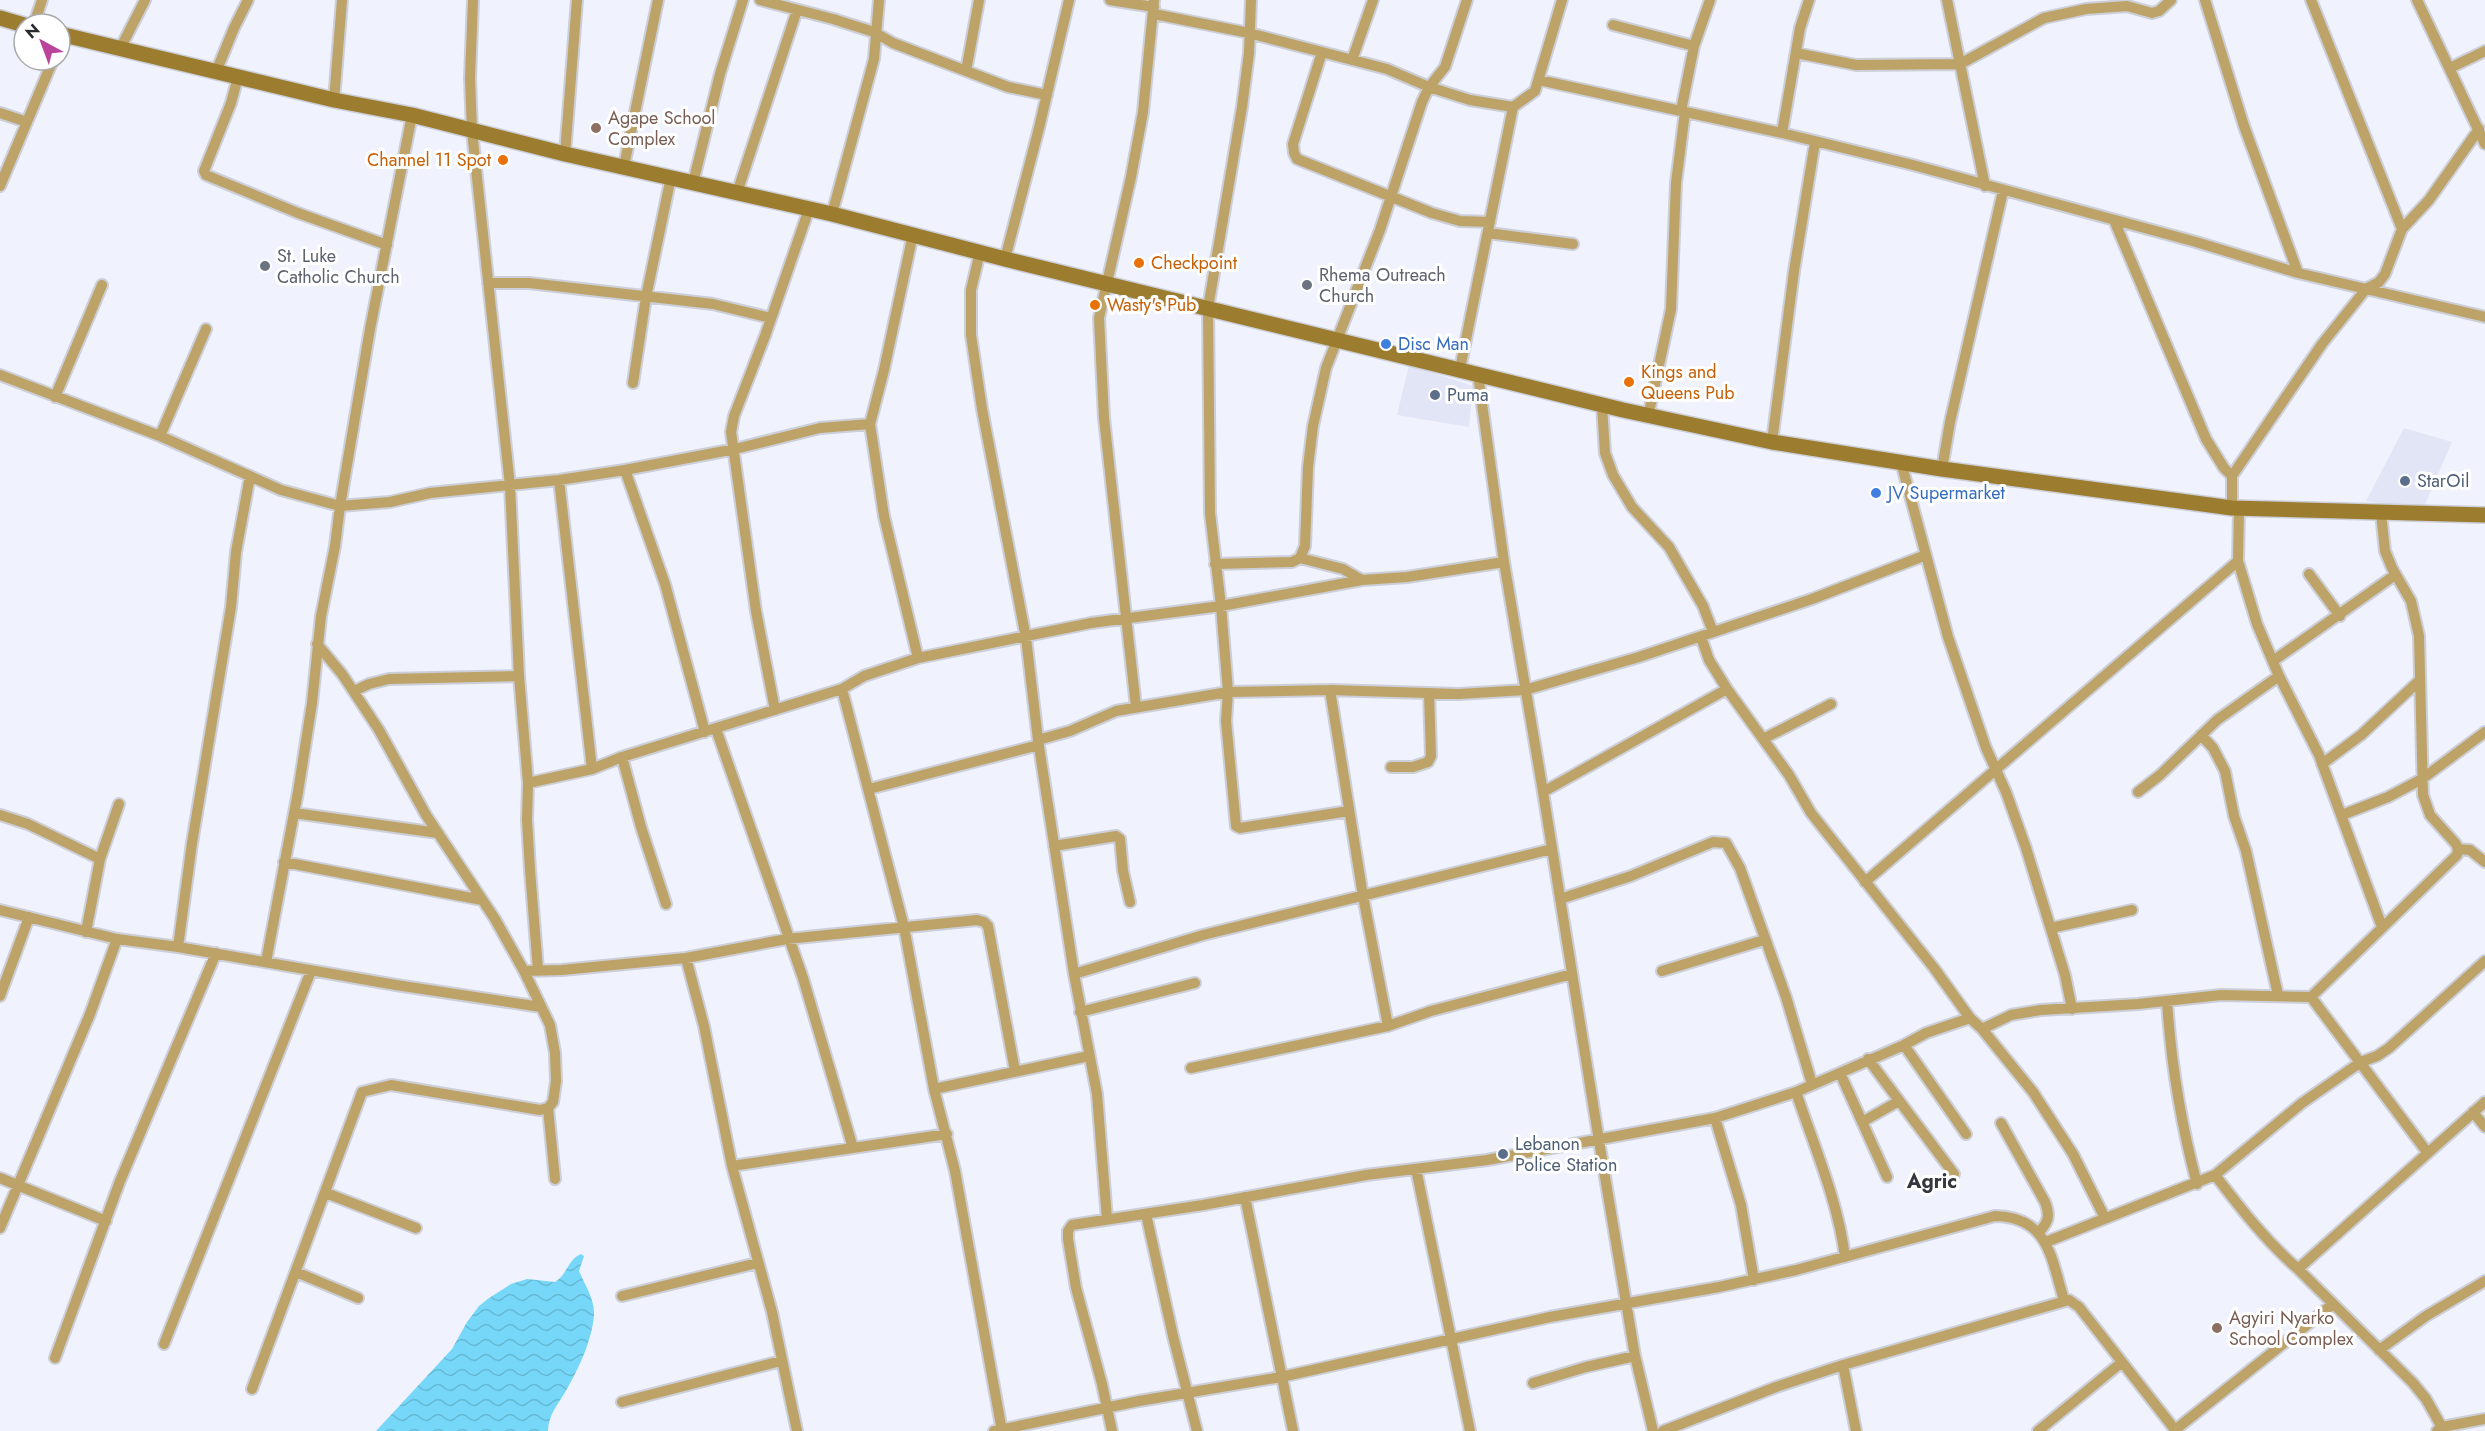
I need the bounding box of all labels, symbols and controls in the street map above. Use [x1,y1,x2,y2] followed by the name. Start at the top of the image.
[12,12,72,72] north arrow
[20,18,45,44] text: N
[608,105,715,152] place label: Agape School Complex
[589,121,603,135] marker: Agape School Complex
[367,147,492,173] place label: Channel 11 Spot
[496,153,510,167] marker: Channel 11 Spot
[277,243,400,290] place label: St. Luke Catholic Church
[1151,250,1238,276] place label: Checkpoint
[1132,256,1146,270] marker: Checkpoint
[258,259,272,273] marker: St. Luke Catholic Church
[1319,262,1446,309] place label: Rhema Outreach Church
[1300,278,1314,292] marker: Rhema Outreach Church
[1107,292,1196,318] place label: Wasty's Pub
[1088,298,1102,312] marker: Wasty's Pub
[1398,331,1469,357] place label: Disc Man
[1379,337,1393,351] marker: Disc Man
[1641,359,1735,406] place label: Kings and Queens Pub
[1622,375,1636,389] marker: Kings and Queens Pub
[1447,382,1489,408] place label: Puma
[1428,388,1442,402] marker: Puma
[2417,468,2469,494] place label: StarOil
[2398,474,2412,488] marker: StarOil
[1886,480,2005,506] place label: JV Supermarket
[1869,486,1883,500] marker: JV Supermarket
[1515,1131,1617,1178] place label: Lebanon Police Station
[1496,1147,1510,1161] marker: Lebanon Police Station
[1906,1167,1957,1196] district label: Agric
[2229,1305,2354,1352] place label: Agyiri Nyarko School Complex
[2210,1321,2224,1335] marker: Agyiri Nyarko School Complex

